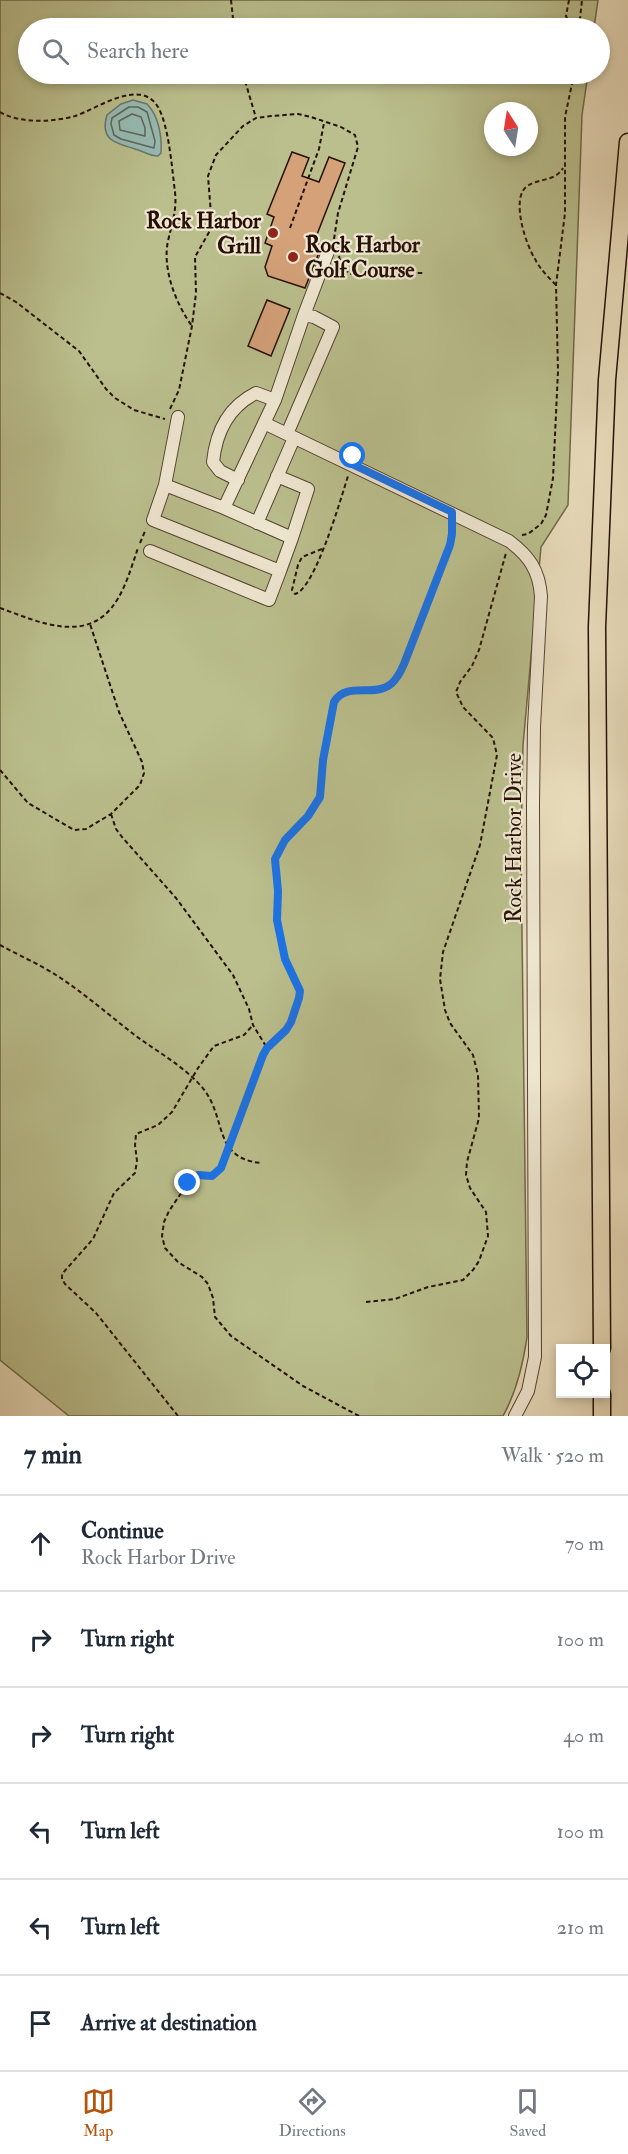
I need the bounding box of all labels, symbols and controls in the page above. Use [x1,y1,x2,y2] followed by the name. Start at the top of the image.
[18,18,610,84] search box
[39,35,72,68] icon: search
[87,37,189,65] text: Search here
[484,102,538,156] north arrow
[146,207,262,260] place label: Rock Harbor Grill
[266,226,280,240] marker: Rock Harbor Grill
[305,231,421,284] place label: Rock Harbor Golf Course
[286,250,300,264] marker: Rock Harbor Golf Course
[339,442,365,468] route start
[500,753,528,923] street label: Rock Harbor Drive
[174,1169,200,1195] route end
[556,1344,610,1398] map controls
[556,1344,610,1398] button: locate
[24,1439,82,1471] text: 7 min
[501,1443,604,1468] text: Walk · 520 m
[81,1517,164,1545] text: Continue
[24,1527,57,1560] icon: ahead
[565,1531,604,1556] text: 70 m
[81,1545,236,1570] text: Rock Harbor Drive
[24,1623,57,1656] icon: right
[81,1625,174,1653] text: Turn right
[557,1627,604,1652] text: 100 m
[24,1719,57,1752] icon: right
[81,1721,174,1749] text: Turn right
[563,1723,604,1748] text: 40 m
[24,1815,57,1848] icon: left
[81,1817,160,1845] text: Turn left
[557,1819,604,1844] text: 100 m
[24,1911,57,1944] icon: left
[81,1913,160,1941] text: Turn left
[557,1915,604,1940] text: 210 m
[24,2007,57,2040] icon: arrive
[81,2009,257,2037] text: Arrive at destination
[82,2085,115,2141] tab: Map
[279,2085,346,2141] tab: Directions
[510,2085,546,2141] tab: Saved

